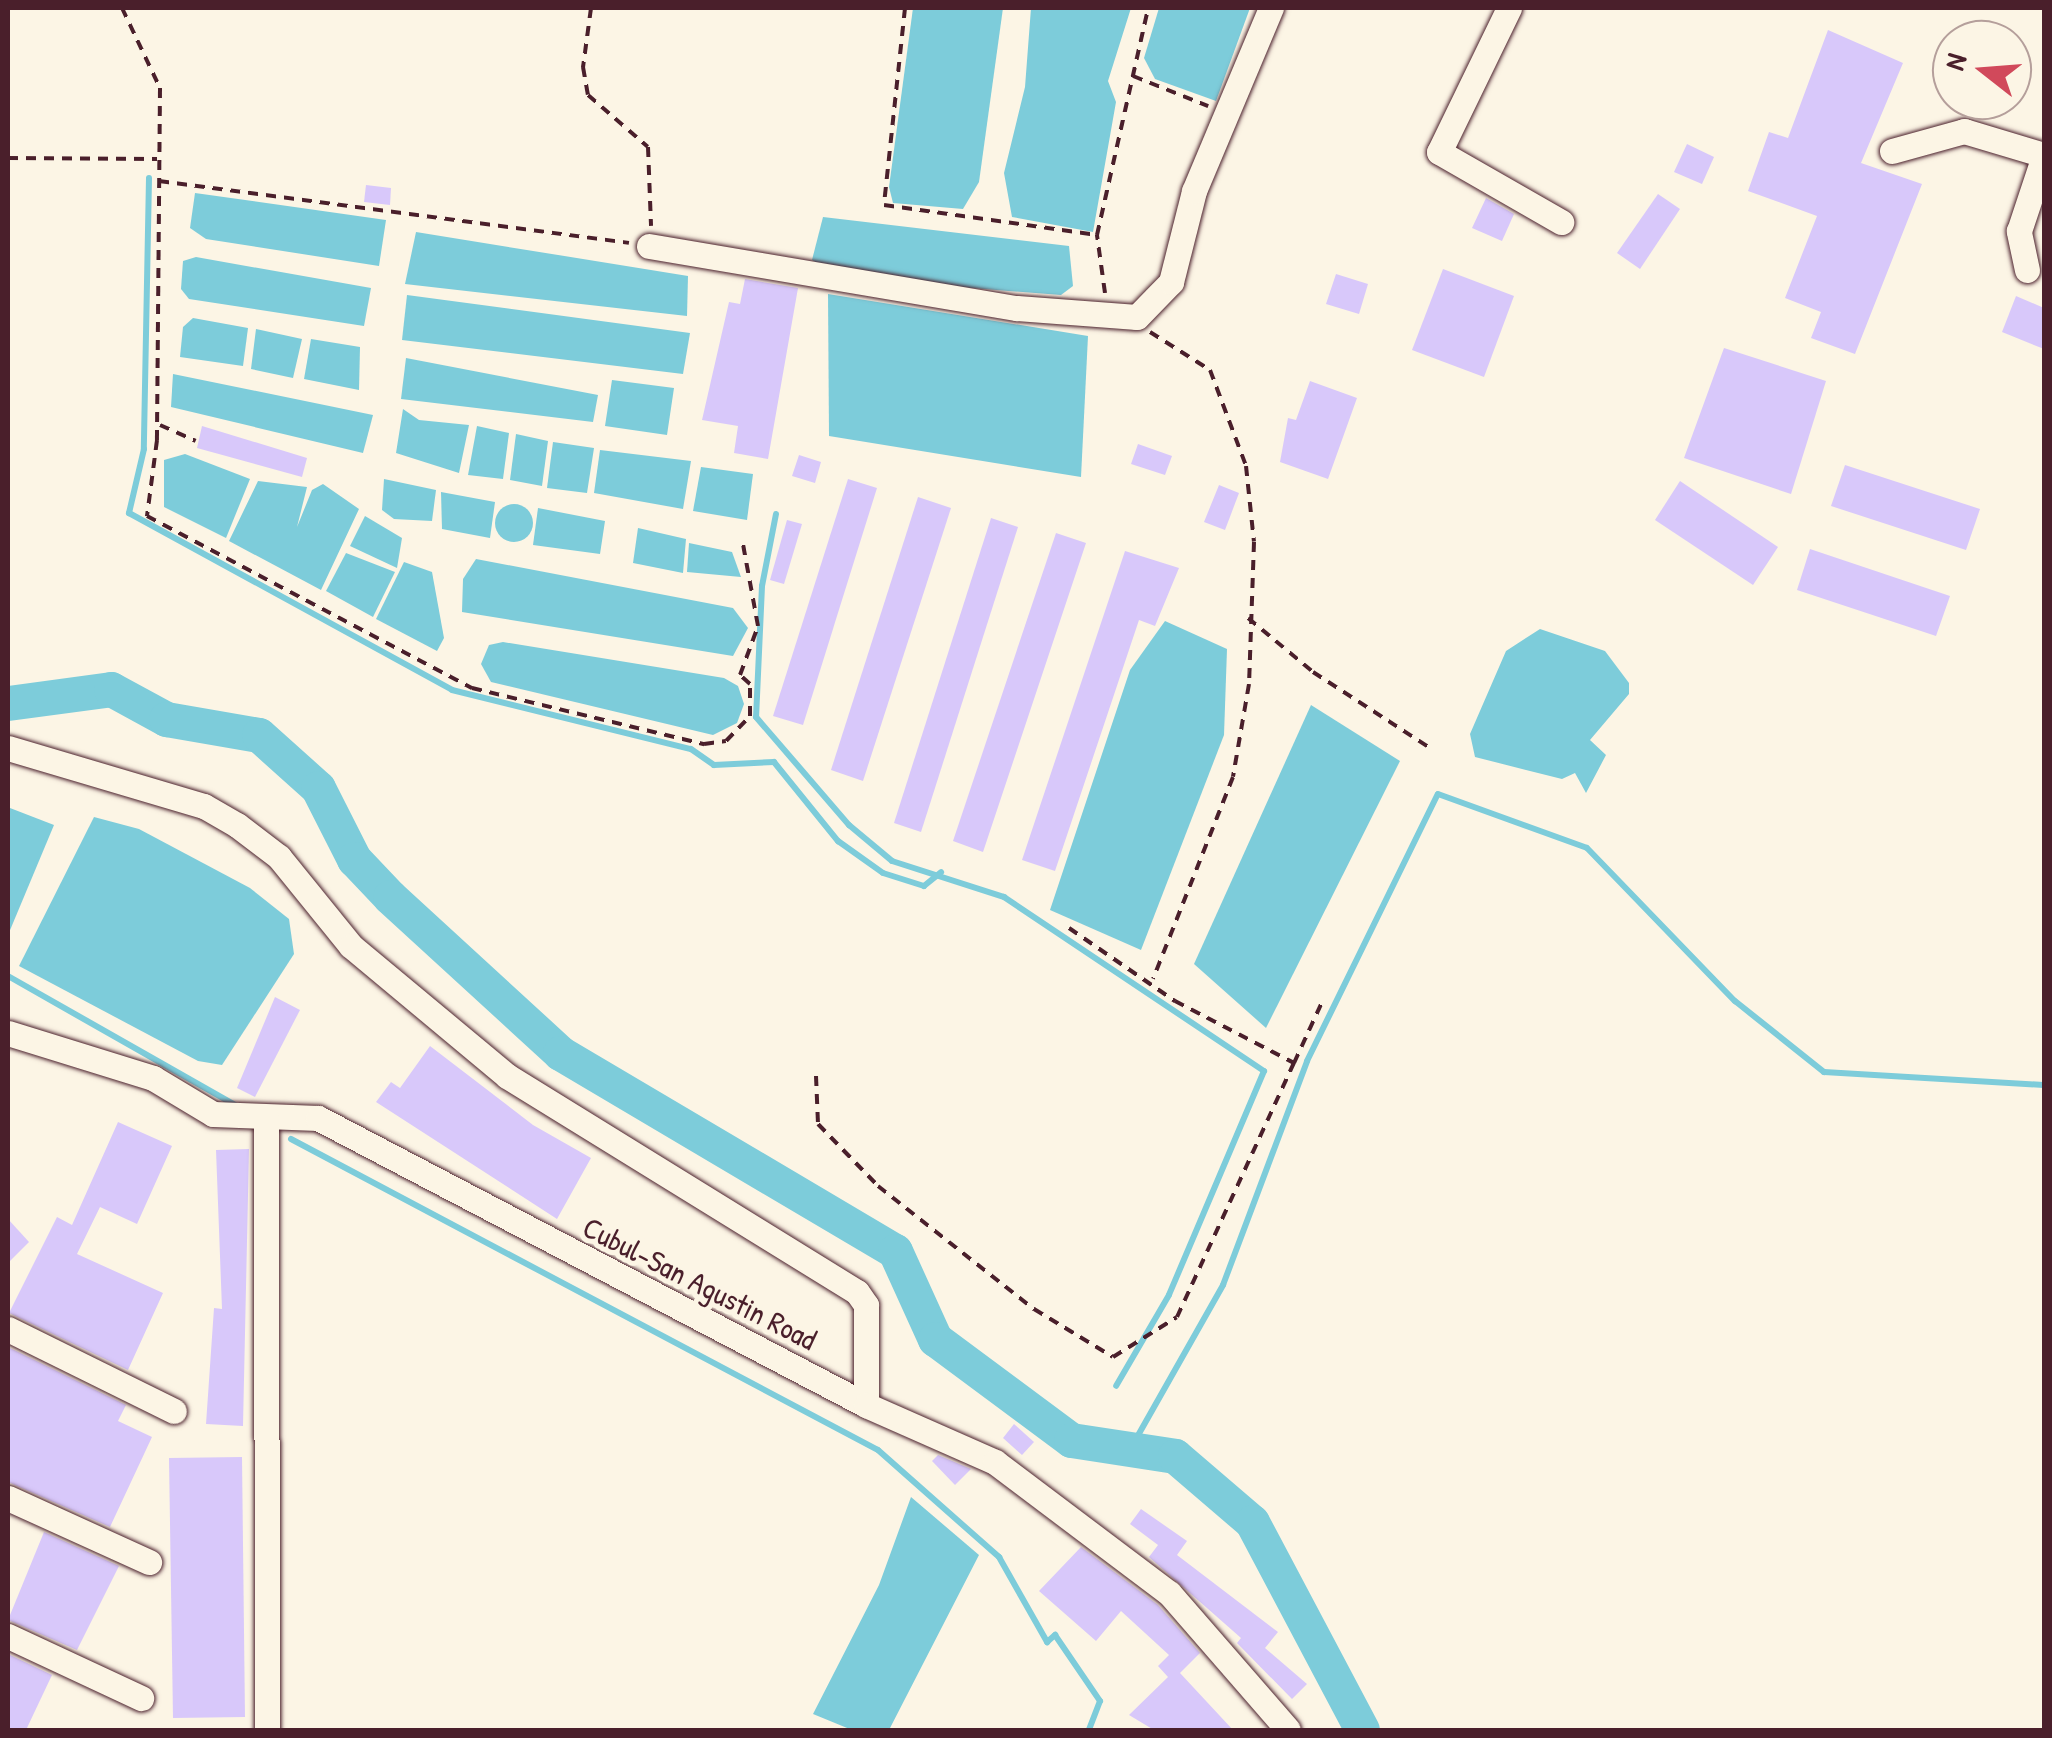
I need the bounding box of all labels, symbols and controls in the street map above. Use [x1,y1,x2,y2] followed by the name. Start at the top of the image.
[1932,20,2032,120] north arrow
[1935,49,1976,74] text: N
[577,1209,823,1357] street label: Cubul-San Agustin Road

